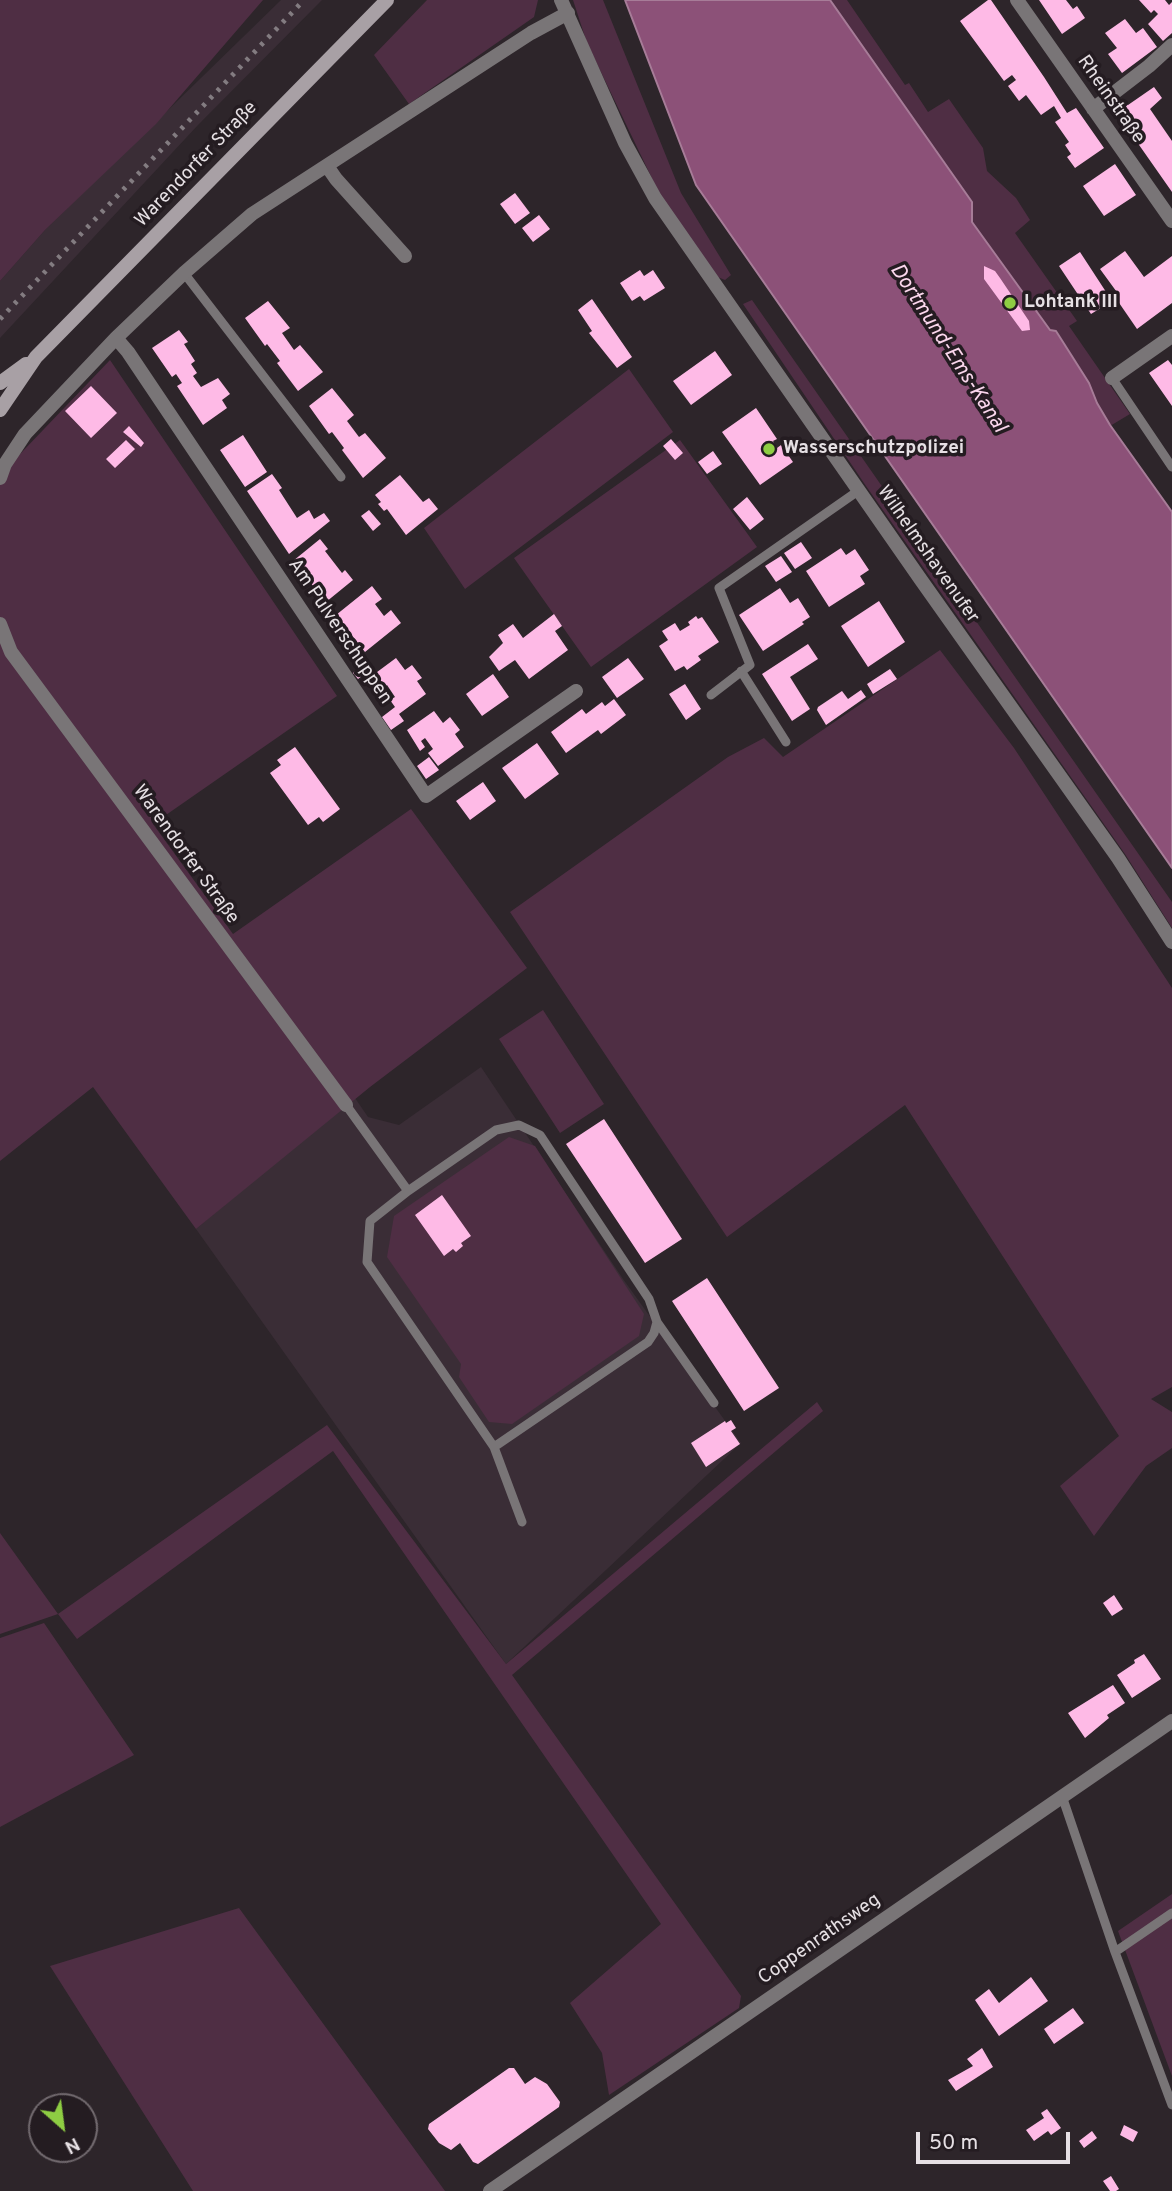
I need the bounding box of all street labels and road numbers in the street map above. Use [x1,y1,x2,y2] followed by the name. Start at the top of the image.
[1071,52,1149,148] street label: Rheinstraße
[131,97,263,233] street label: Warendorfer Straße
[871,482,983,628] street label: Wilhelmshavenufer
[282,555,396,709] street label: Am Pulverschuppen
[127,781,243,929] street label: Warendorfer Straße
[755,1890,885,1990] street label: Coppenrathsweg

